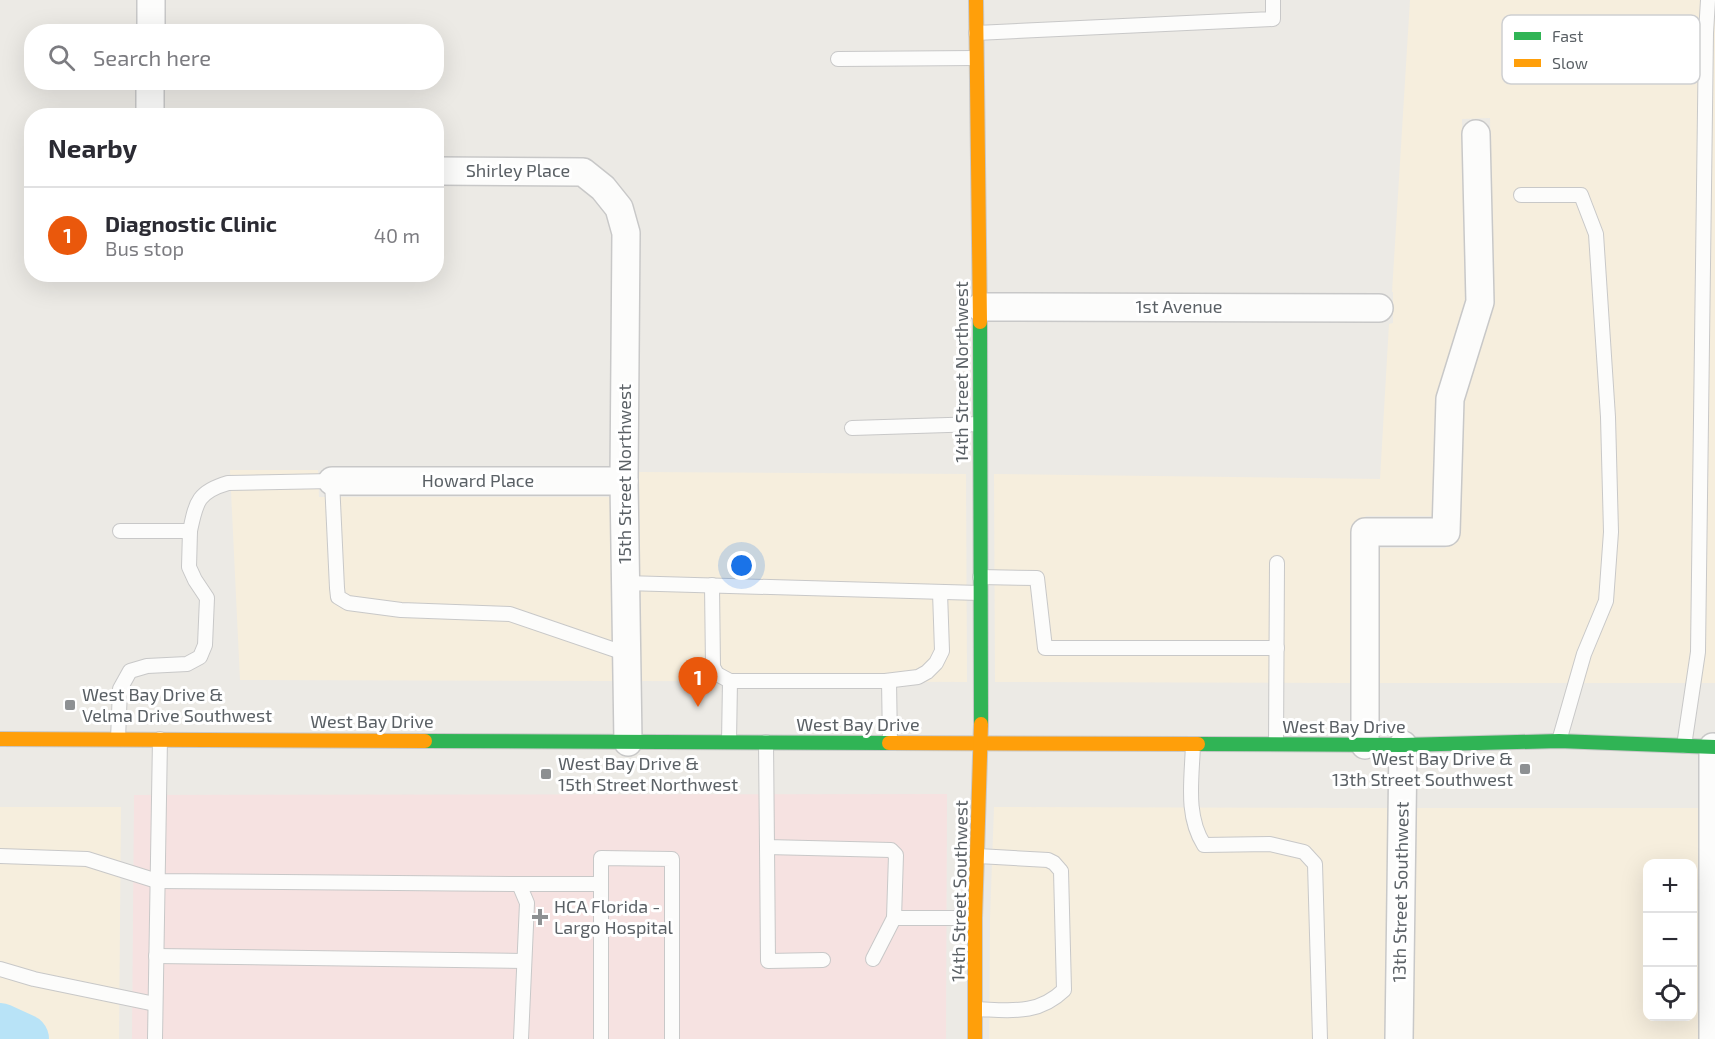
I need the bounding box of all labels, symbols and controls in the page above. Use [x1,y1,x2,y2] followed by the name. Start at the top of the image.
[1502,15,1700,84] legend
[24,24,444,90] search box
[1552,26,1583,45] text: Fast
[45,41,78,74] icon: search
[93,44,211,70] text: Search here
[1552,53,1588,72] text: Slow
[48,132,137,163] text: Nearby
[466,159,570,181] street label: Shirley Place
[105,210,277,236] text: Diagnostic Clinic
[63,223,72,247] text: 1
[374,223,420,247] text: 40 m
[105,236,184,260] text: Bus stop
[950,281,972,463] street label: 14th Street Northwest
[1135,295,1223,317] street label: 1st Avenue
[613,384,635,564] street label: 15th Street Northwest
[422,469,534,491] street label: Howard Place
[727,551,756,580] your location
[678,658,718,707] pin: 1
[82,683,272,726] place label: West Bay Drive & Velma Drive Southwest
[63,698,77,712] marker: West Bay Drive & Velma Drive Southwest
[310,710,434,732] street label: West Bay Drive
[796,713,920,735] street label: West Bay Drive
[1282,715,1406,737] street label: West Bay Drive
[1332,747,1513,790] place label: West Bay Drive & 13th Street Southwest
[558,752,738,795] place label: West Bay Drive & 15th Street Northwest
[1518,762,1532,776] marker: West Bay Drive & 13th Street Southwest
[539,767,553,781] marker: West Bay Drive & 15th Street Northwest
[946,800,972,982] street label: 14th Street Southwest
[1387,801,1413,983] street label: 13th Street Southwest
[1643,859,1697,1021] map controls
[1643,859,1697,913] button: +
[554,895,674,938] place label: HCA Florida - Largo Hospital
[531,908,549,926] marker: HCA Florida - Largo Hospital
[1643,913,1697,967] button: −
[1643,967,1697,1021] button: locate

